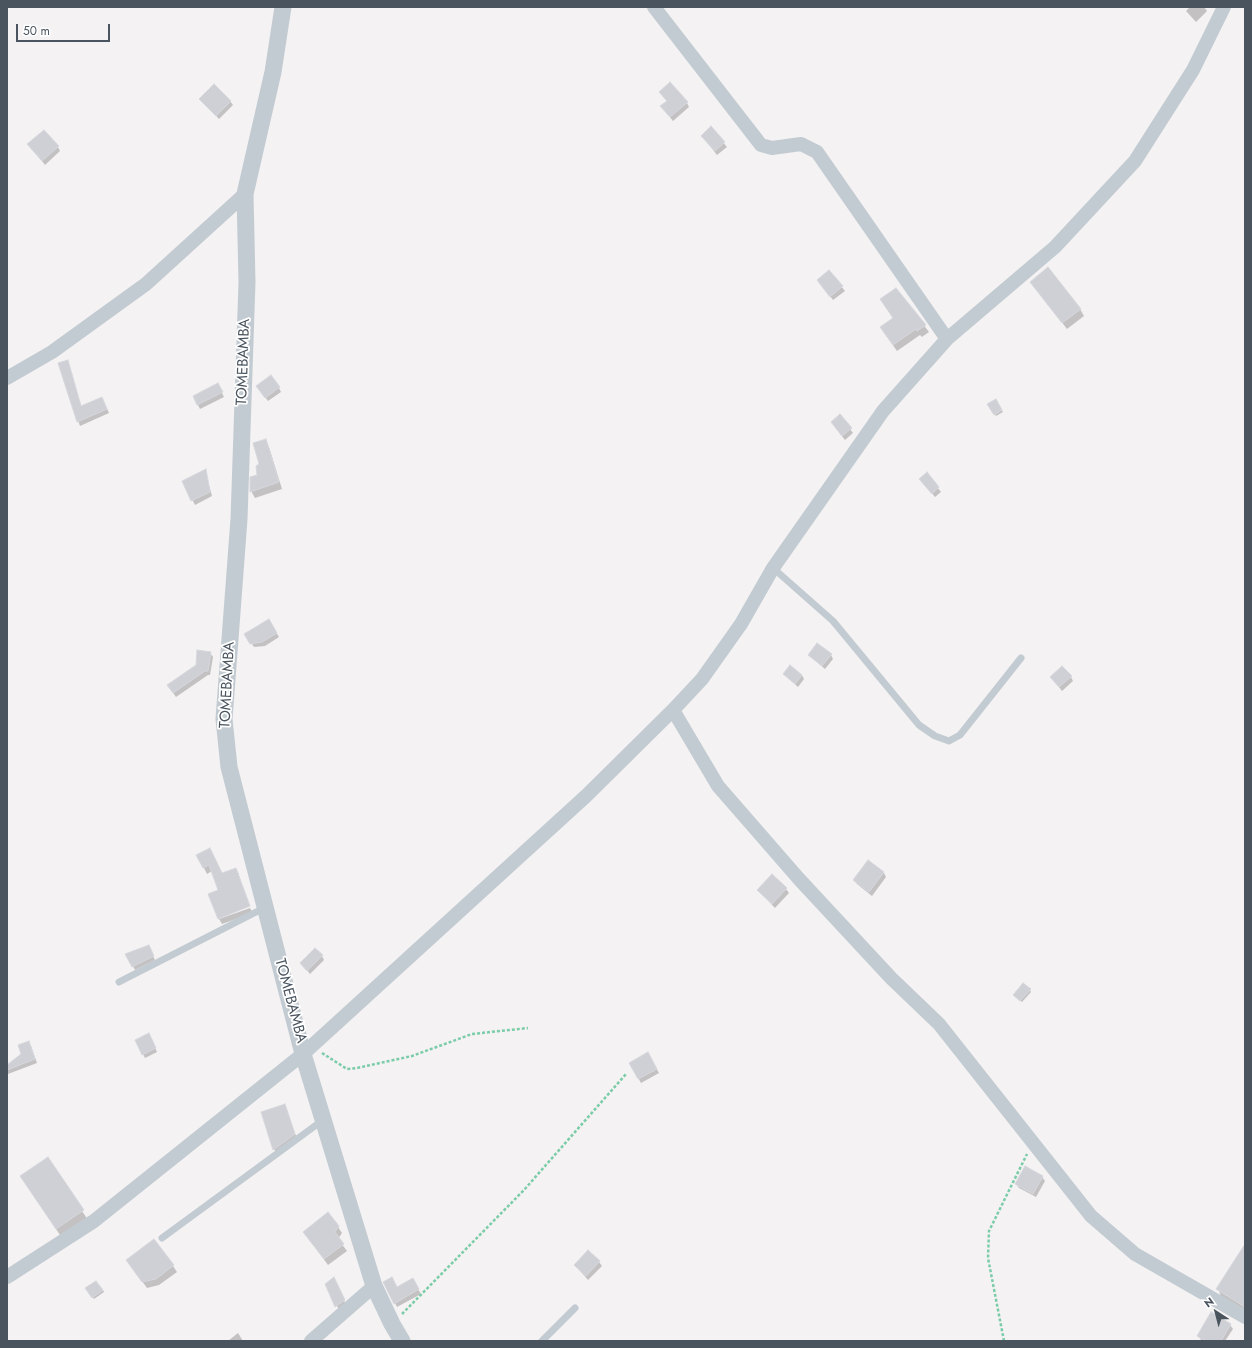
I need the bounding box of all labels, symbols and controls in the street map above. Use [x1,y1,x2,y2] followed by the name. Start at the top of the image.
[18,16,112,42] scale bar
[23,22,50,40] text: 50 m
[233,318,255,406] street label: TOMEBAMBA
[217,641,239,729] street label: TOMEBAMBA
[270,957,310,1045] street label: TOMEBAMBA
[1196,1292,1236,1332] north arrow
[1201,1293,1217,1311] text: N

